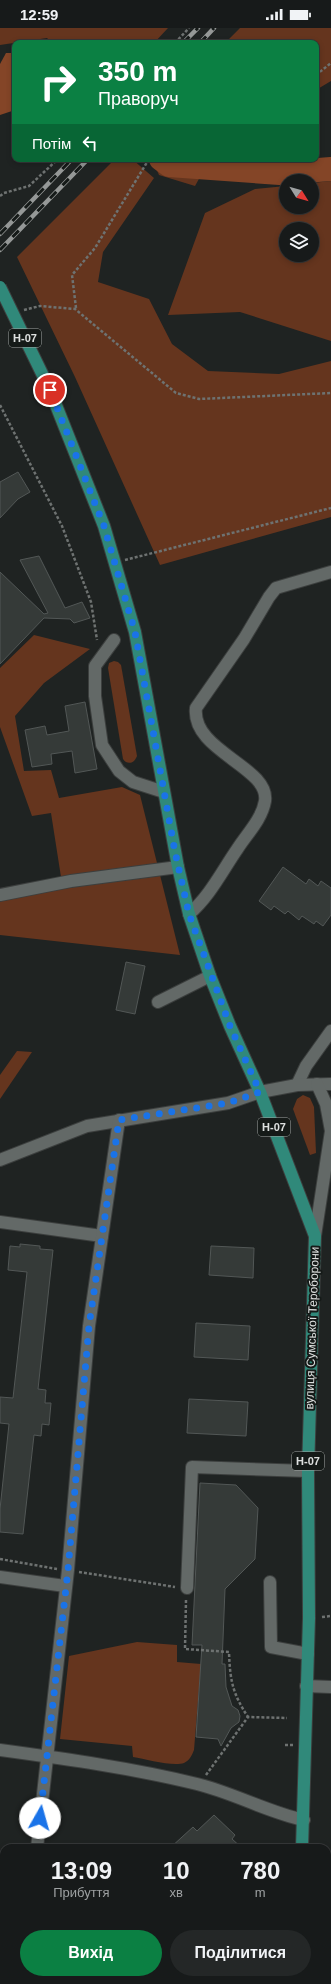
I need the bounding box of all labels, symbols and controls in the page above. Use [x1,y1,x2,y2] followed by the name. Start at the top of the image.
[20,6,58,23] text: 12:59
[32,56,84,108] icon: right
[98,56,177,87] text: 350 m
[98,89,179,109] text: Праворуч
[79,132,101,154] icon: left
[32,135,71,152] text: Потім
[279,174,319,214] north arrow
[279,174,319,262] map controls
[279,222,319,262] button: layers
[9,329,41,347] road number: Н-07
[33,373,67,407] pin
[39,379,61,401] icon: arrive
[258,1118,290,1136] road number: Н-07
[302,1246,322,1410] street label: вулиця Сумської Тероборони
[292,1452,324,1470] road number: Н-07
[19,1797,61,1839] position arrow
[51,1857,112,1884] text: 13:09
[163,1857,190,1884] text: 10
[240,1857,280,1884] text: 780
[53,1885,110,1900] text: Прибуття
[169,1885,183,1900] text: хв
[255,1885,266,1900] text: m
[20,1930,162,1976] button: Вихід
[170,1930,311,1976] button: Поділитися

